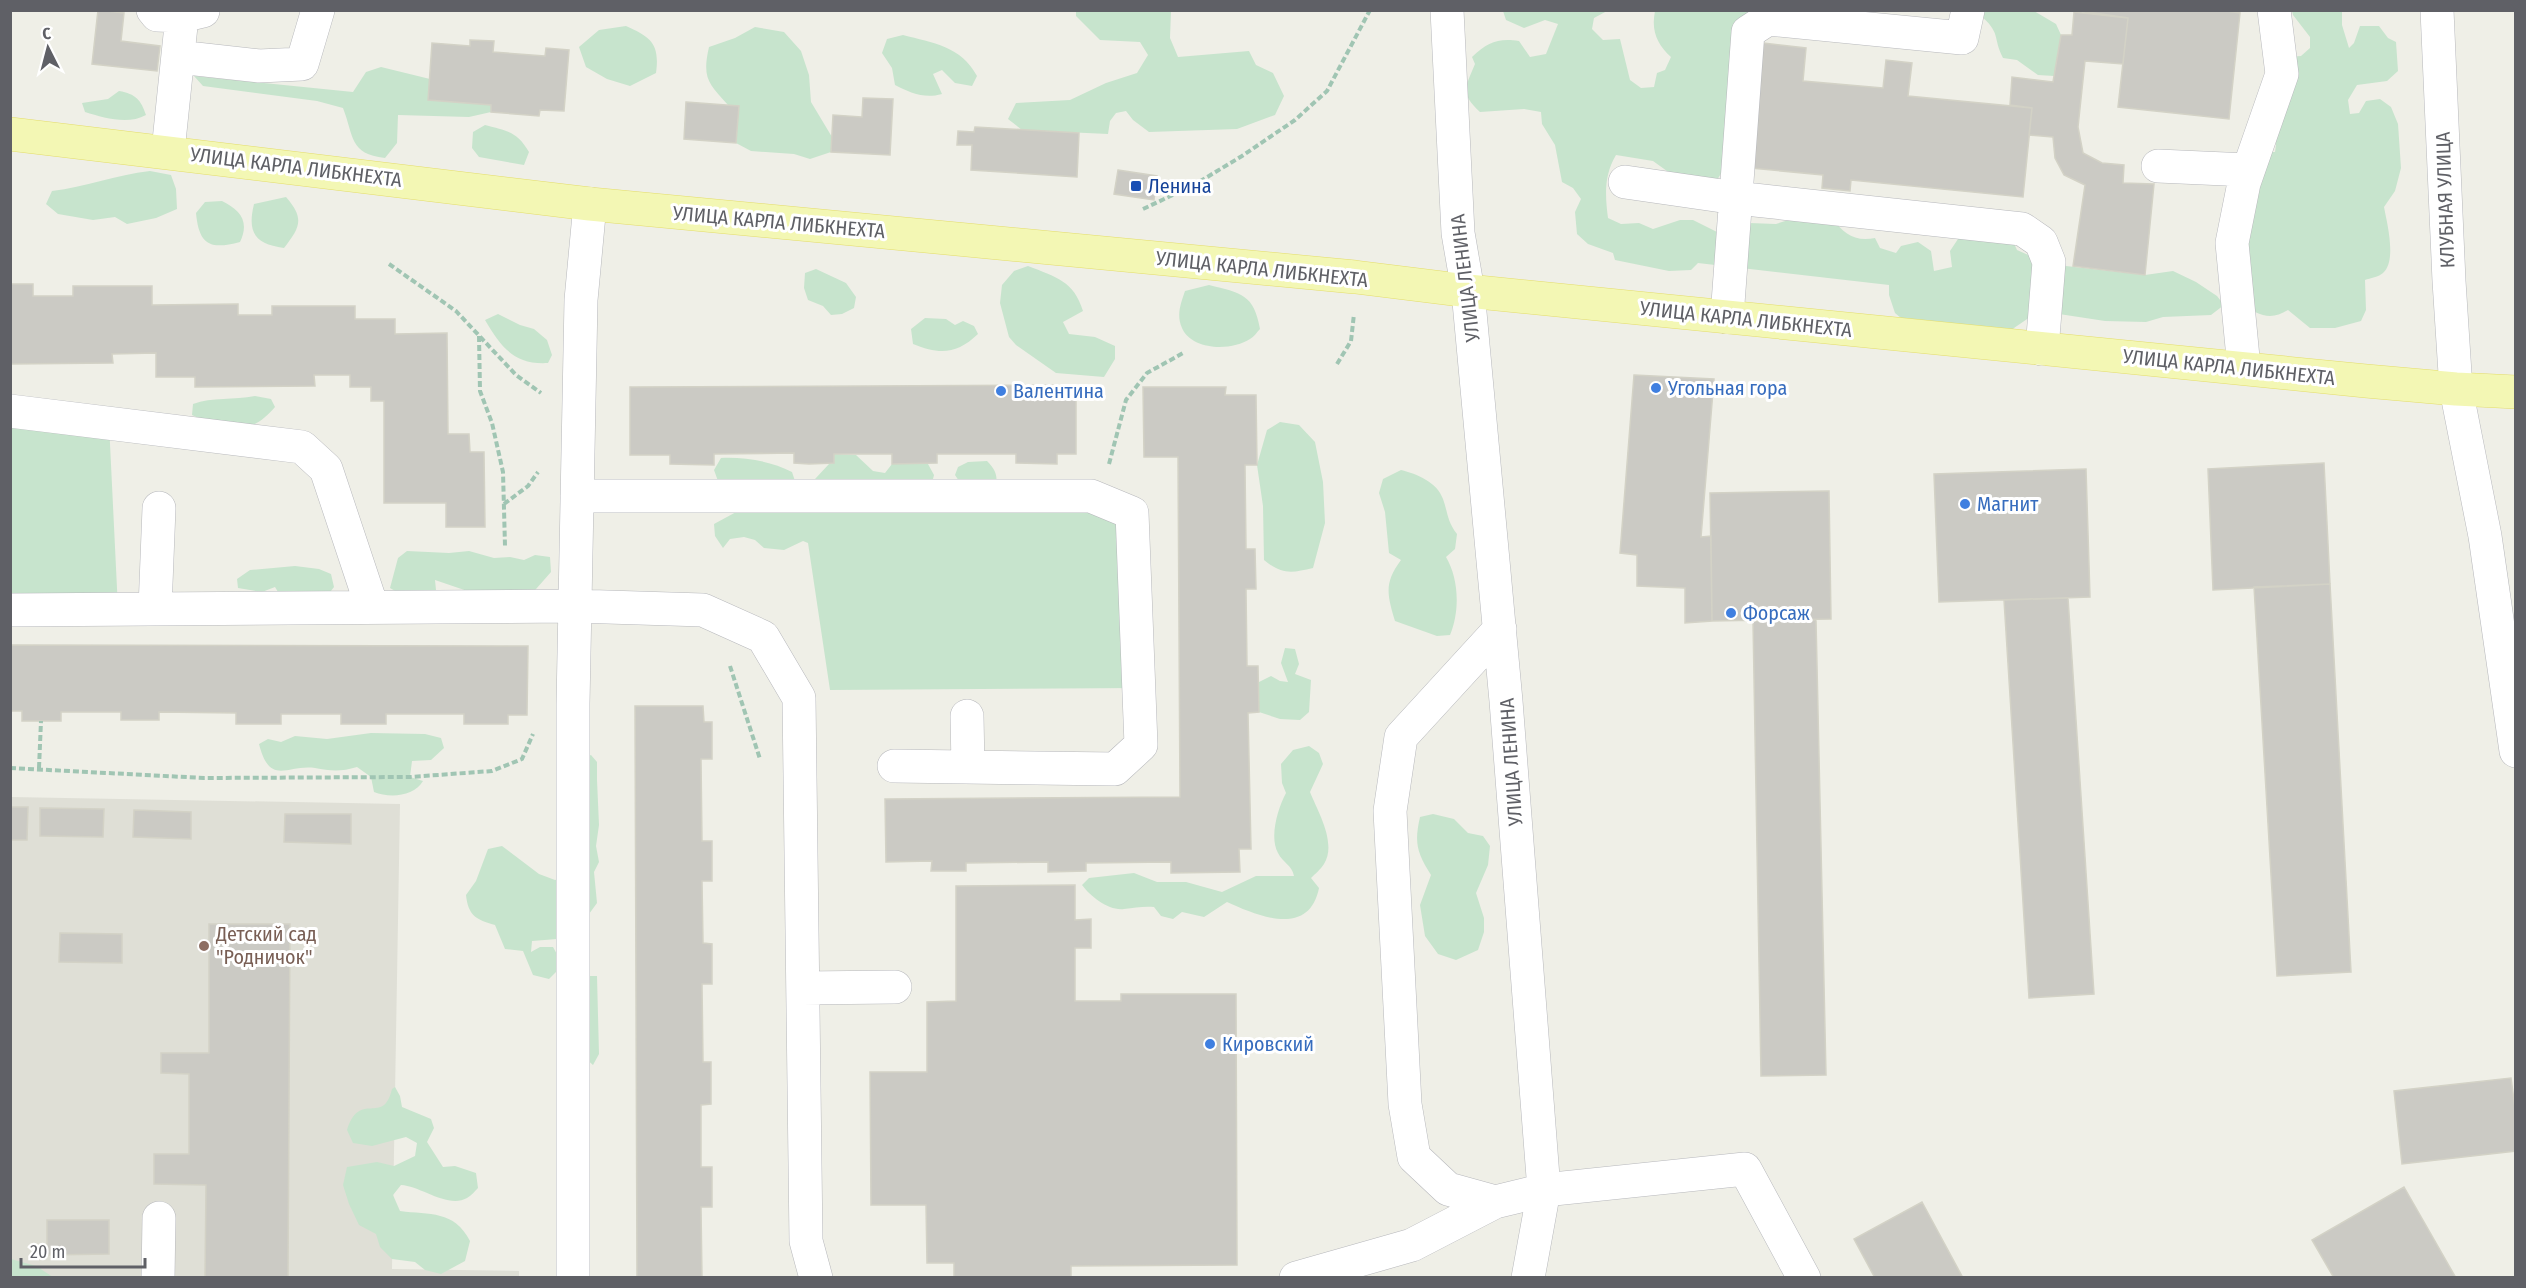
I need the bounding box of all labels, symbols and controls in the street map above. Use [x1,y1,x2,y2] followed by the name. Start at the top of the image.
[18,18,78,78] north arrow
[41,24,52,43] text: С
[2431,131,2459,269] street label: КЛУБНАЯ УЛИЦА
[188,142,404,192] street label: УЛИЦА КАРЛА ЛИБКНЕХТА
[1148,174,1212,198] place label: Ленина
[1129,179,1143,193] marker: Ленина
[671,201,887,243] street label: УЛИЦА КАРЛА ЛИБКНЕХТА
[1445,212,1485,344] street label: УЛИЦА ЛЕНИНА
[1154,246,1370,292] street label: УЛИЦА КАРЛА ЛИБКНЕХТА
[1638,296,1854,342] street label: УЛИЦА КАРЛА ЛИБКНЕХТА
[2121,344,2337,390] street label: УЛИЦА КАРЛА ЛИБКНЕХТА
[1667,376,1787,400] place label: Угольная гора
[1013,379,1104,403] place label: Валентина
[1649,381,1663,395] marker: Угольная гора
[994,384,1008,398] marker: Валентина
[1977,492,2039,516] place label: Магнит
[1958,497,1972,511] marker: Магнит
[1743,601,1810,625] place label: Форсаж
[1724,606,1738,620] marker: Форсаж
[1495,697,1528,828] street label: УЛИЦА ЛЕНИНА
[215,922,317,969] place label: Детский сад "Родничок"
[197,939,211,953] marker: Детский сад "Родничок"
[1222,1032,1314,1056] place label: Кировский
[1203,1037,1217,1051] marker: Кировский
[21,1231,146,1269] scale bar
[30,1241,65,1263] text: 20 m

